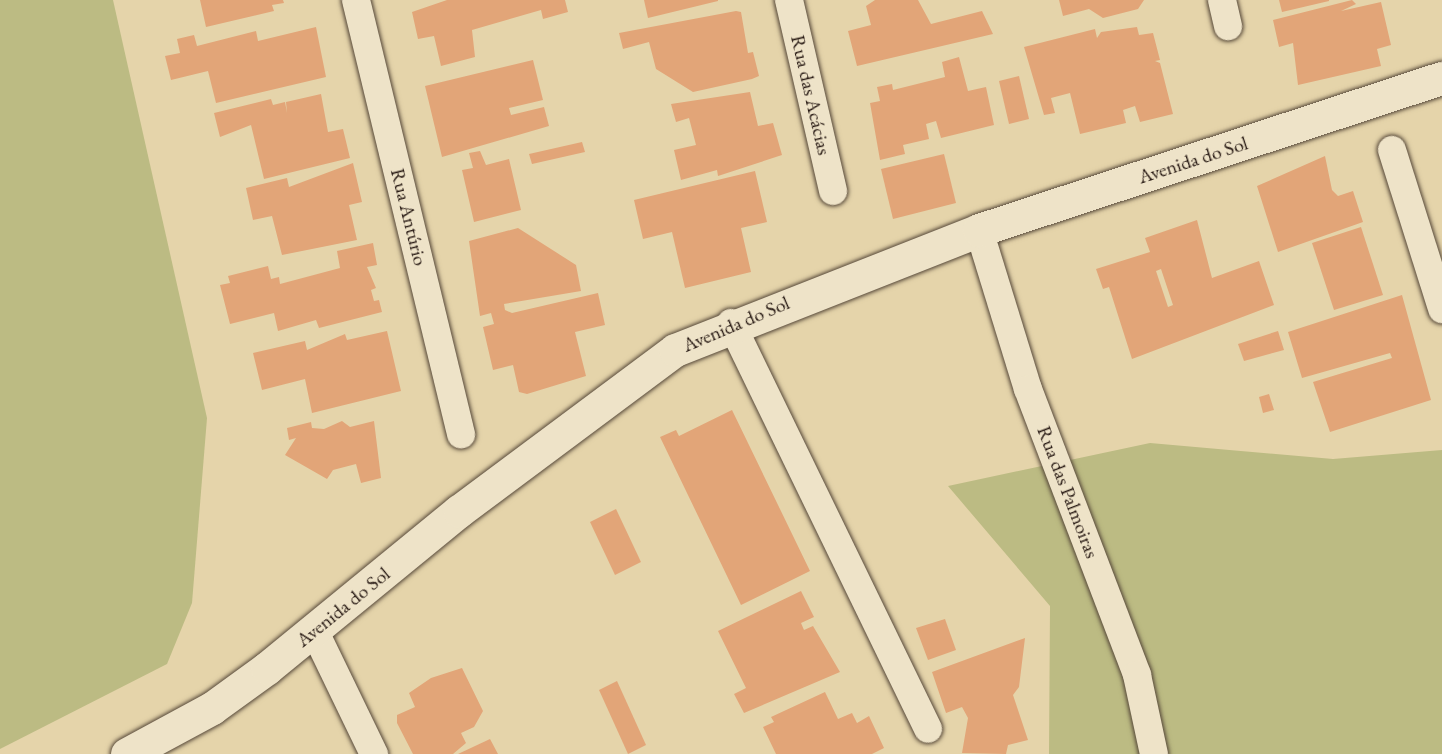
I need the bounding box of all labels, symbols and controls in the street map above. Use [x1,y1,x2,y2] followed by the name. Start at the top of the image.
[786,33,836,157] street label: Rua das Acácias
[1135,131,1251,189] street label: Avenida do Sol
[385,166,433,268] street label: Rua Antúrio
[679,291,793,357] street label: Avenida do Sol
[1032,423,1104,561] street label: Rua das Palmoiras
[291,562,395,652] street label: Avenida do Sol

